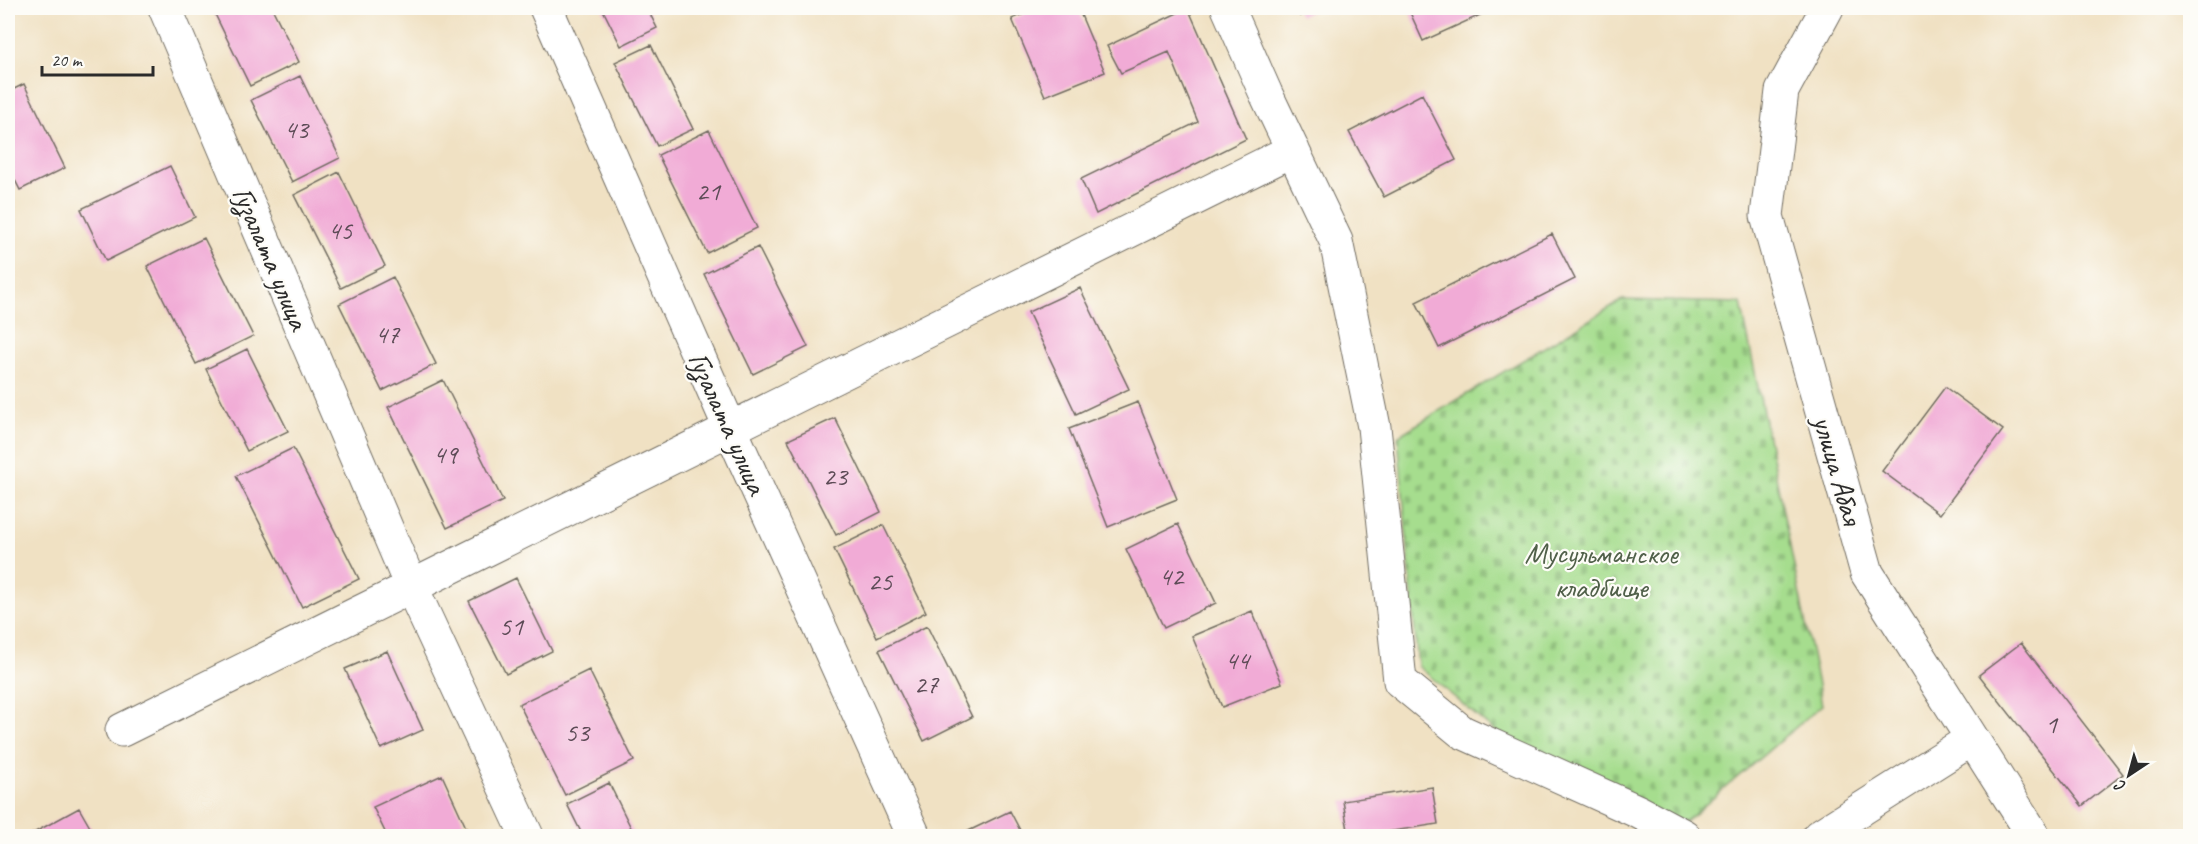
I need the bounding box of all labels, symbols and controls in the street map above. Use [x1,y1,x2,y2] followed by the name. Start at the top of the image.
[42,39,153,77] scale bar
[51,49,84,71] text: 20 m
[284,112,310,146] house number: 43
[696,174,722,208] house number: 21
[224,181,319,337] street label: Гузалата улица
[328,213,354,247] house number: 45
[375,317,401,351] house number: 47
[680,346,777,502] street label: Гузалата улица
[1804,409,1872,531] street label: улица Абая
[433,437,459,471] house number: 49
[823,459,849,493] house number: 23
[1524,534,1680,606] park label: Мусульманское кладбище
[1159,559,1185,593] house number: 42
[868,564,894,598] house number: 25
[499,609,525,643] house number: 51
[1225,643,1252,677] house number: 44
[914,667,940,701] house number: 27
[2045,707,2059,741] house number: 1
[565,715,591,749] house number: 53
[2099,745,2159,805] north arrow
[2110,775,2130,797] text: С

